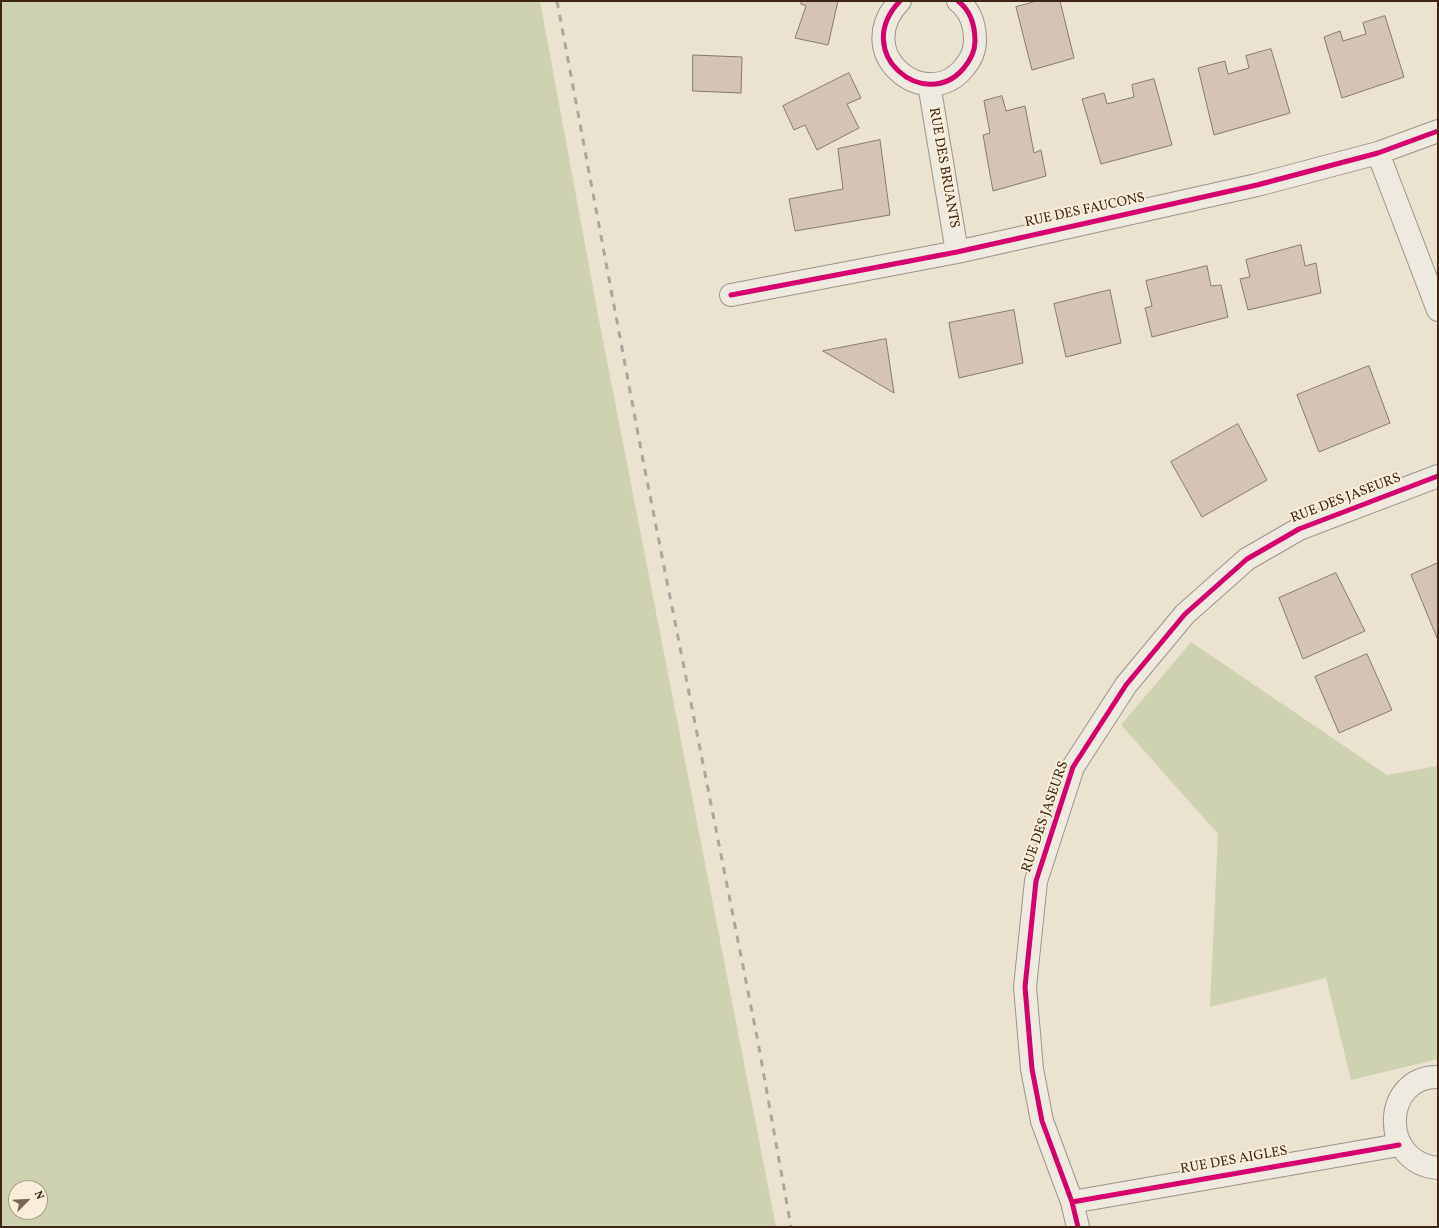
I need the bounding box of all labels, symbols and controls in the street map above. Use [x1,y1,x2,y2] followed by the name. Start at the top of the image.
[924,106,962,230] street label: RUE DES BRUANTS
[1023,190,1147,232] street label: RUE DES FAUCONS
[1288,470,1404,528] street label: RUE DES JASEURS
[1019,759,1073,875] street label: RUE DES JASEURS
[1179,1143,1289,1179] street label: RUE DES AIGLES
[8,1180,48,1220] north arrow
[30,1189,47,1202] text: N

